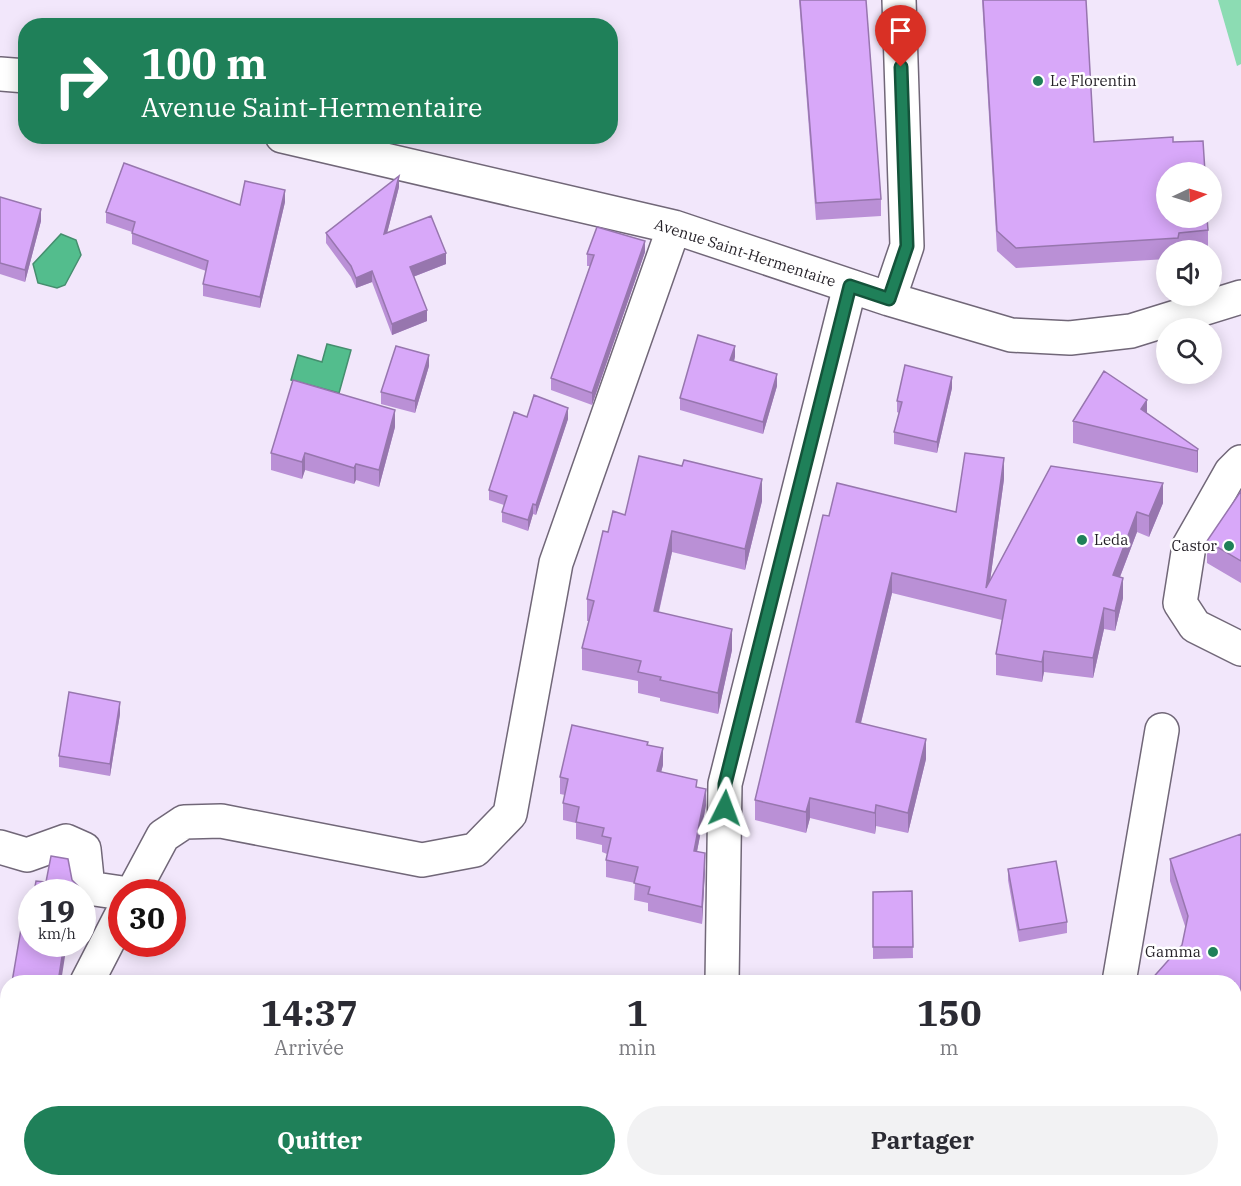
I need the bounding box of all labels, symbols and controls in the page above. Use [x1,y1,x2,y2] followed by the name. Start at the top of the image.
[875,5,926,67] pin
[884,14,917,47] icon: arrive
[141,36,267,91] text: 100 m
[42,42,120,120] icon: right
[1050,71,1137,90] place label: Le Florentin
[1031,74,1045,88] marker: Le Florentin
[141,89,483,124] text: Avenue Saint-Hermentaire
[1156,162,1222,228] north arrow
[1156,162,1222,384] map controls
[652,214,838,291] street label: Avenue Saint-Hermentaire
[1156,240,1222,306] button: sound
[1156,318,1222,384] button: search
[1094,530,1128,549] place label: Leda
[1075,533,1089,547] marker: Leda
[1172,536,1217,555] place label: Castor
[1222,539,1236,553] marker: Castor
[693,776,757,840] position arrow
[108,879,186,957] speed limit sign: 30
[39,891,75,930] text: 19
[38,924,76,943] text: km/h
[1145,942,1201,961] place label: Gamma
[1206,945,1220,959] marker: Gamma
[260,989,358,1036] text: 14:37
[626,989,648,1036] text: 1
[917,989,982,1036] text: 150
[274,1034,344,1061] text: Arrivée
[618,1034,656,1061] text: min
[940,1034,959,1061] text: m
[24,1106,615,1175] button: Quitter
[627,1106,1218,1175] button: Partager

